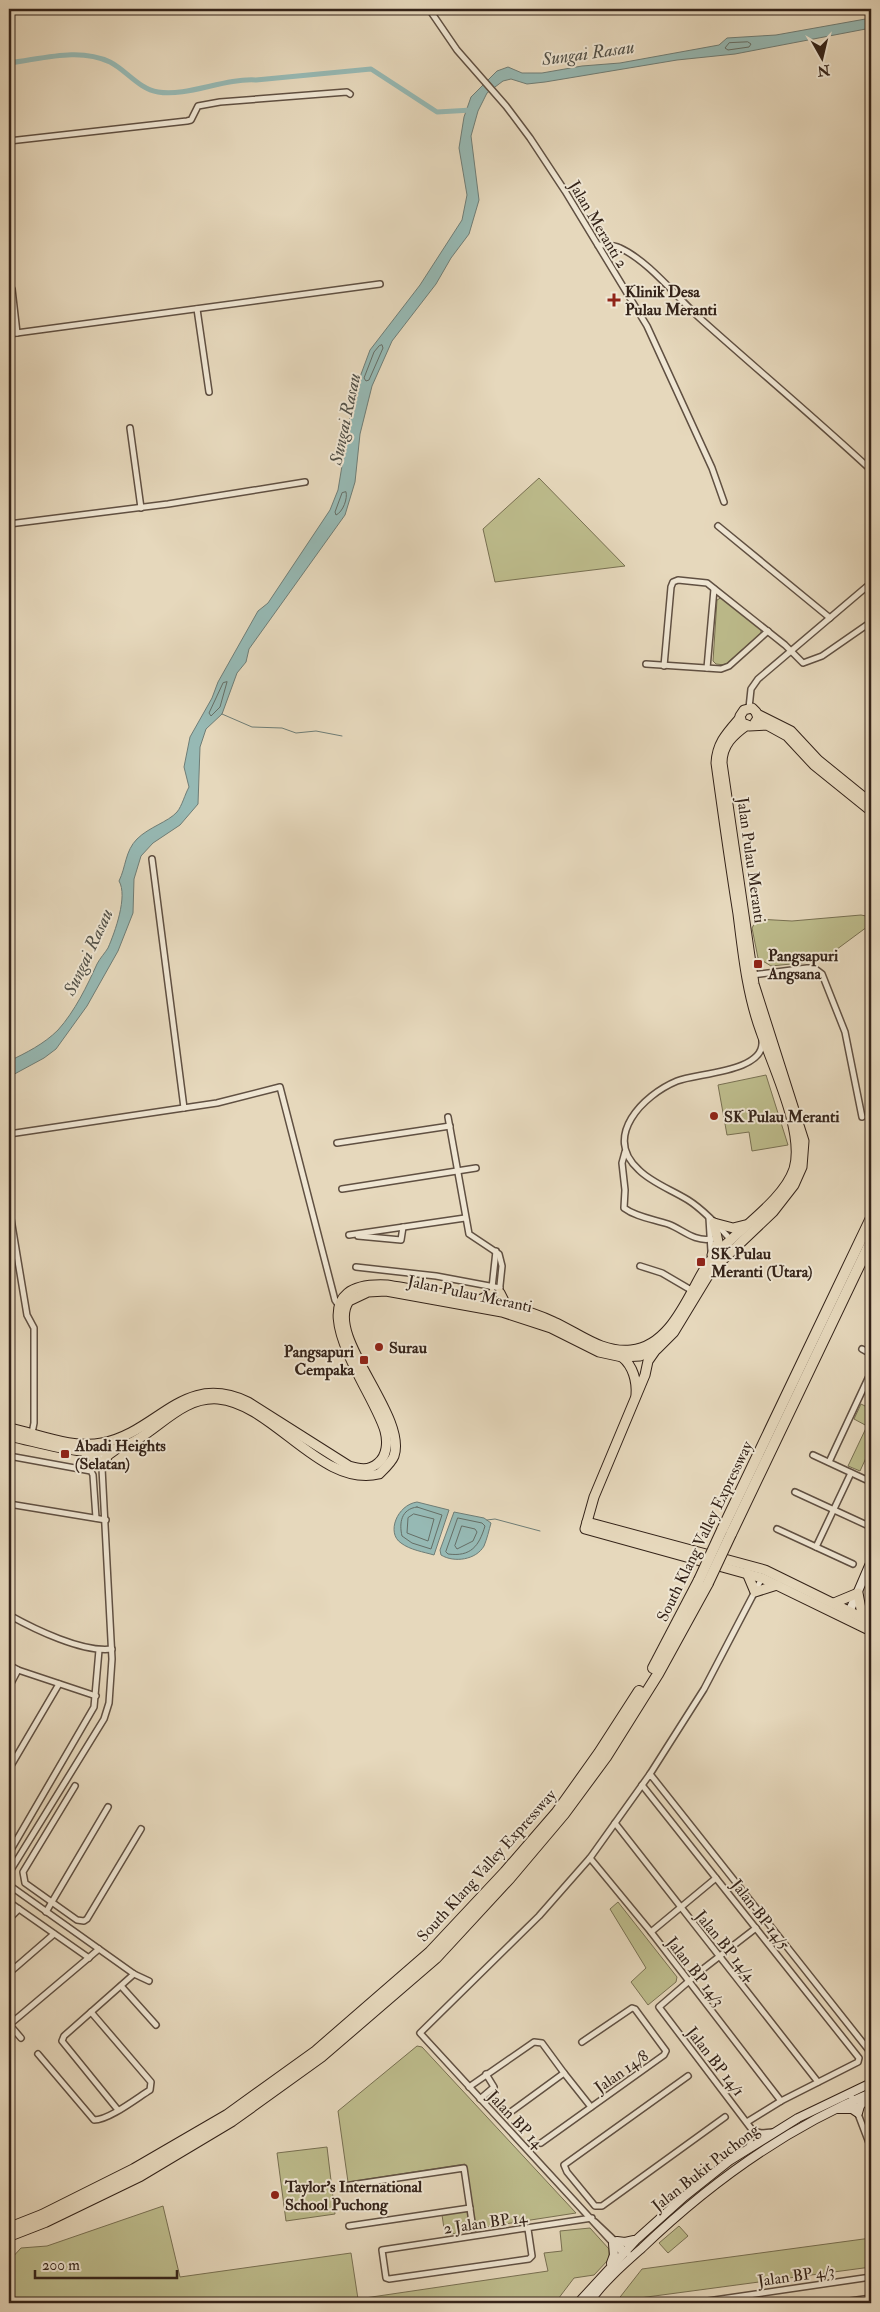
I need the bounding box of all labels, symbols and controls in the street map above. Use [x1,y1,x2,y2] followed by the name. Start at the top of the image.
[798,32,848,82] north arrow
[539,36,636,71] water label: Sungai Rasau
[816,61,832,80] text: N
[563,176,632,272] street label: Jalan Meranti 2
[625,282,718,320] place label: Klinik Desa Pulau Meranti
[607,293,621,307] marker: Klinik Desa Pulau Meranti
[324,371,366,468] water label: Sungai Rasau
[731,795,770,925] street label: Jalan Pulau Meranti
[58,905,119,1000] water label: Sungai Rasau
[767,946,839,985] place label: Pangsapuri Angsana
[752,958,764,970] marker: Pangsapuri Angsana
[724,1107,840,1127] place label: SK Pulau Meranti
[708,1110,720,1122] marker: SK Pulau Meranti
[710,1244,812,1282] place label: SK Pulau Meranti (Utara)
[695,1256,707,1268] marker: SK Pulau Meranti (Utara)
[404,1271,534,1318] street label: Jalan Pulau Meranti
[389,1338,428,1358] place label: Surau
[373,1341,385,1353] marker: Surau
[284,1342,355,1381] place label: Pangsapuri Cempaka
[358,1354,370,1366] marker: Pangsapuri Cempaka
[74,1436,166,1474] place label: Abadi Heights (Selatan)
[652,1437,759,1625] street label: South Klang Valley Expressway
[59,1448,71,1460] marker: Abadi Heights (Selatan)
[413,1785,562,1947] street label: South Klang Valley Expressway
[725,1875,794,1955] street label: Jalan BP 14/5
[689,1905,761,1987] street label: Jalan BP 14/4
[660,1932,729,2011] street label: Jalan BP 14/3
[680,2022,749,2101] street label: Jalan BP 14/1
[590,2046,653,2099] street label: Jalan 14/8
[482,2086,548,2155] street label: Jalan BP 14
[647,2119,765,2217] street label: Jalan Bukit Puchong
[284,2177,423,2216] place label: Taylor's International School Puchong
[269,2189,281,2201] marker: Taylor's International School Puchong
[442,2207,530,2240] street label: 2 Jalan BP 14
[35,2247,178,2279] scale bar
[42,2256,80,2275] text: 200 m
[755,2261,836,2292] street label: Jalan BP 4/3

